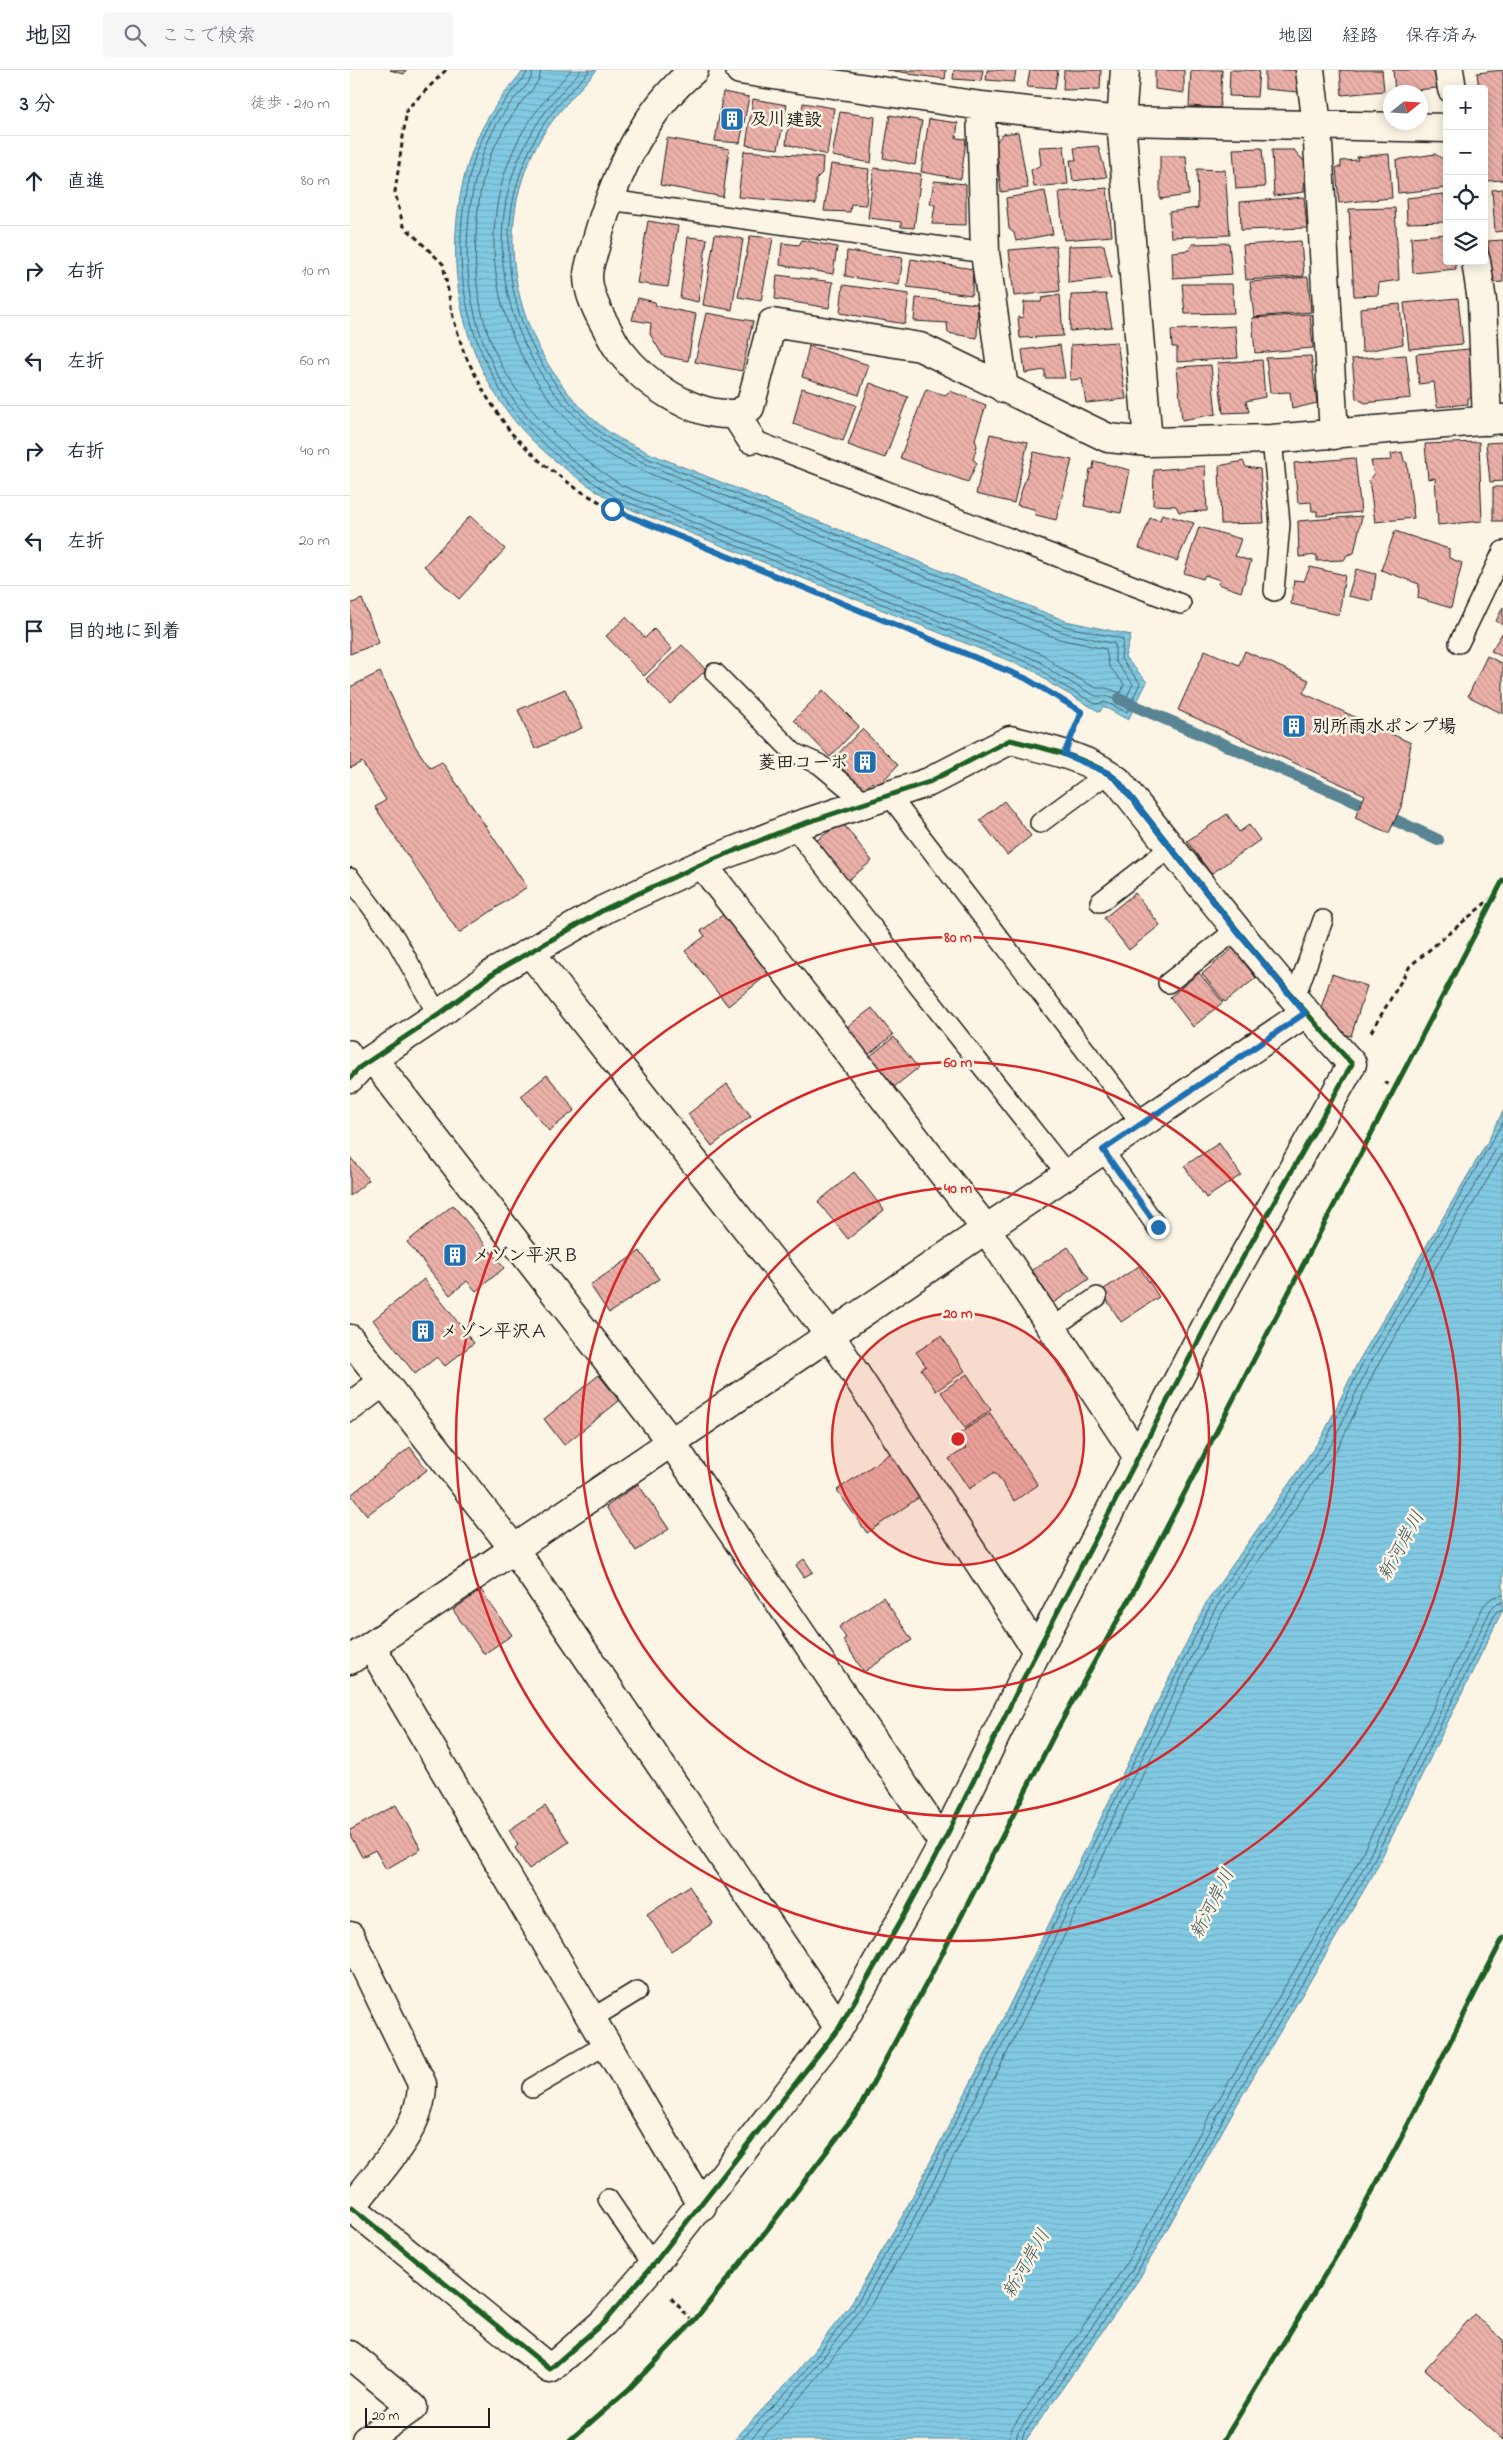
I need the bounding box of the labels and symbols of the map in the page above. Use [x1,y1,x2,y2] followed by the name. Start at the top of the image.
[1383,85,1428,130] north arrow
[719,106,745,132] building icon: 及川建設
[750,108,822,134] place label: 及川建設
[601,498,624,521] route start
[1281,713,1307,739] building icon: 別所雨水ポンプ場
[1312,715,1456,741] place label: 別所雨水ポンプ場
[852,749,878,775] building icon: 菱田コーポ
[758,751,848,777] place label: 菱田コーポ
[943,927,972,949] text: 80 m
[943,1052,973,1074] text: 60 m
[943,1178,972,1200] text: 40 m
[1147,1216,1170,1239] route end
[442,1242,468,1268] building icon: メゾン平沢Ｂ
[472,1244,580,1270] place label: メゾン平沢Ｂ
[942,1303,973,1325] text: 20 m
[410,1318,436,1344] building icon: メゾン平沢Ａ
[440,1320,548,1346] place label: メゾン平沢Ａ
[949,1430,967,1448] centre of rings
[1372,1506,1432,1586] water label: 新河岸川
[1184,1864,1243,1944] water label: 新河岸川
[996,2225,1058,2304] water label: 新河岸川
[365,2405,490,2428] scale bar

